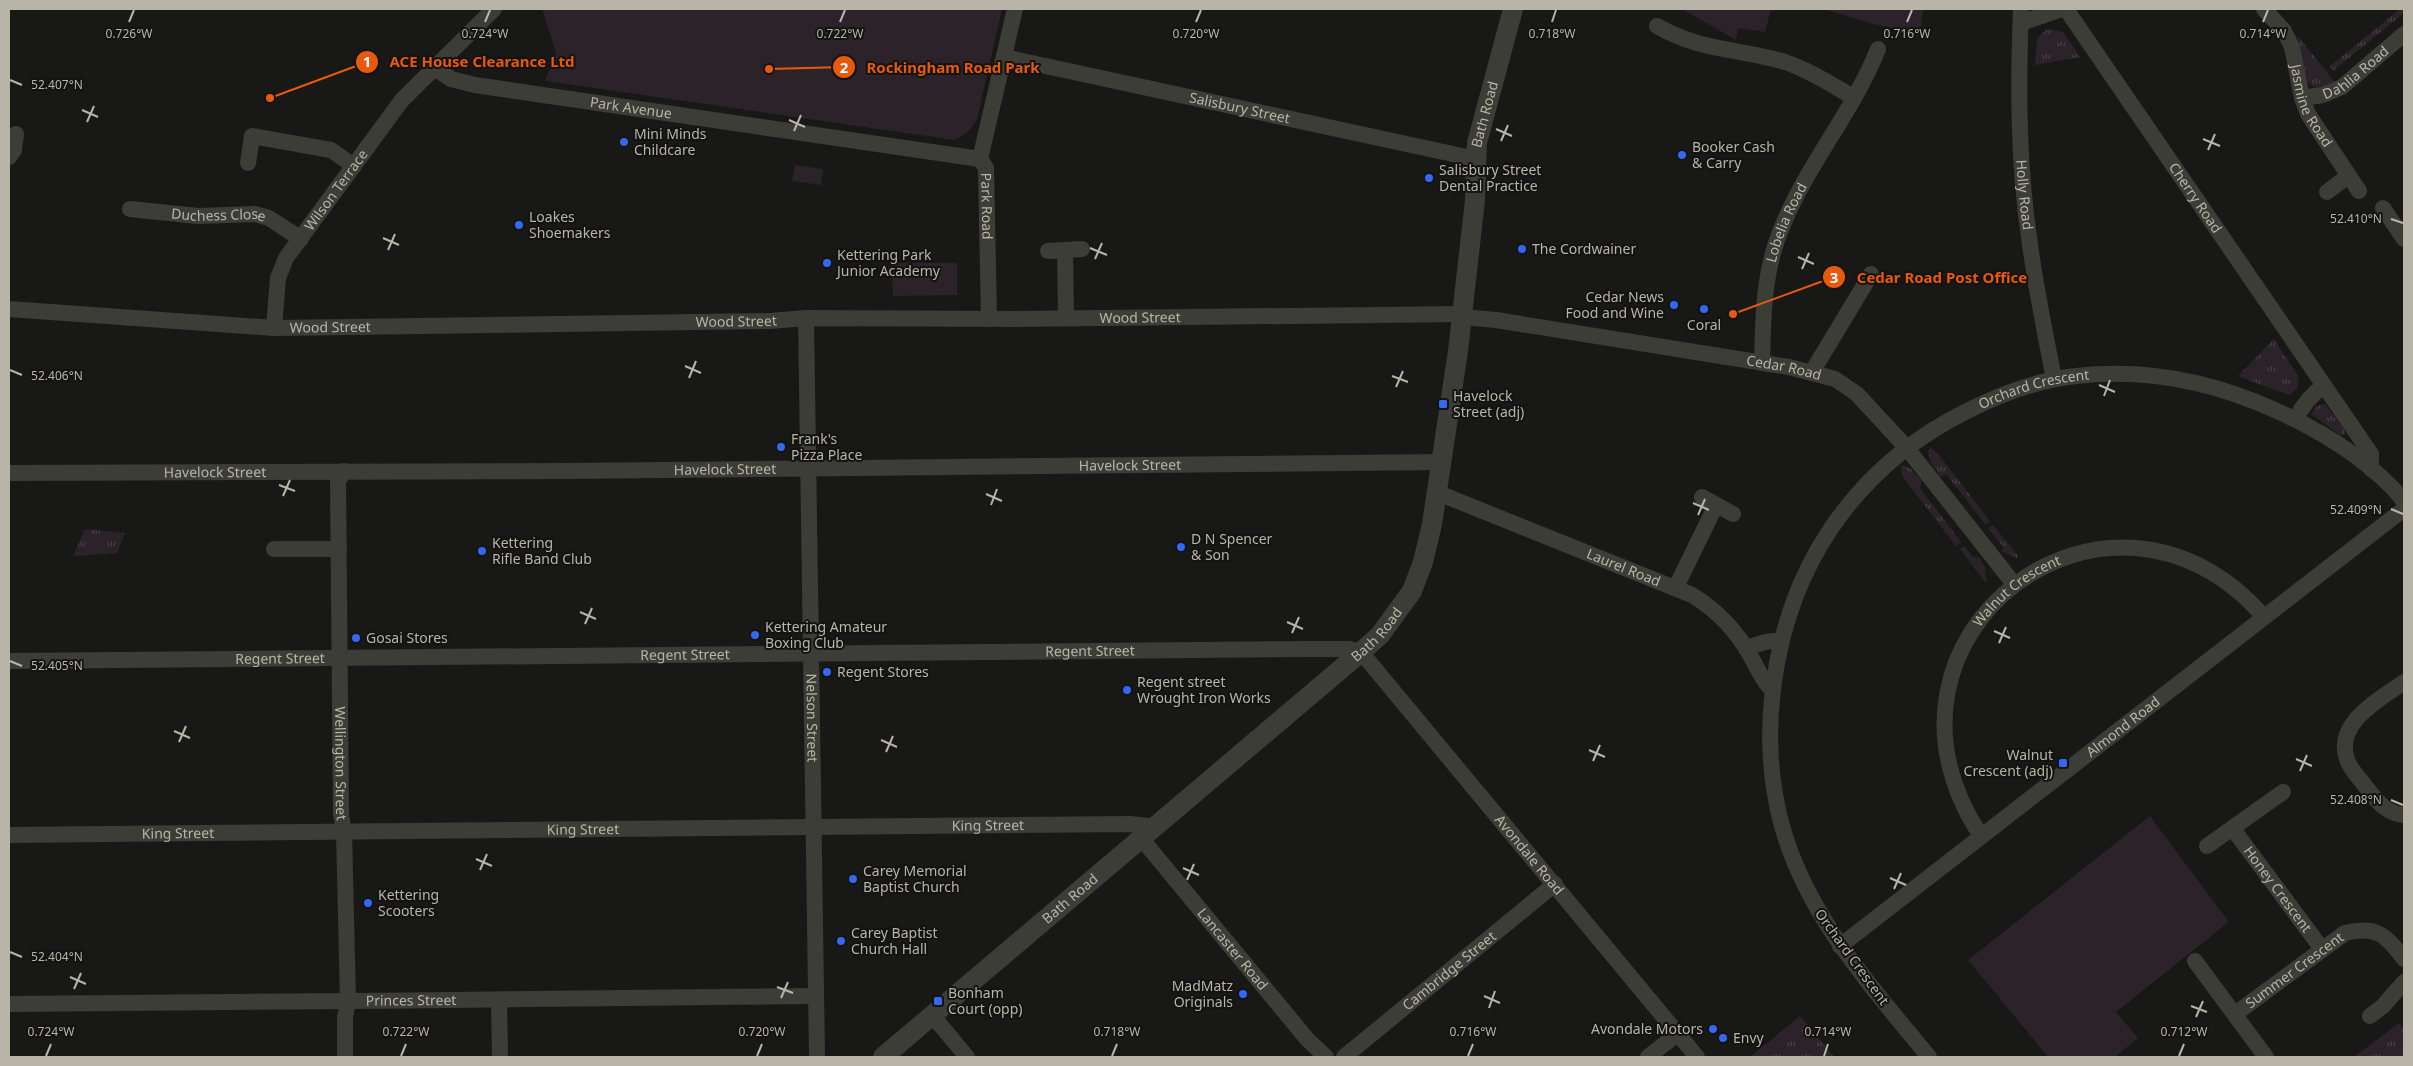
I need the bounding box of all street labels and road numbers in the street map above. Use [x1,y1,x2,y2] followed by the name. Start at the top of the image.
[2319,41,2393,103] street label: Dahlia Road
[2286,61,2337,151] street label: Jasmine Road
[1466,79,1502,150] street label: Bath Road
[1188,87,1292,128] street label: Salisbury Street
[589,92,673,123] street label: Park Avenue
[299,145,372,234] street label: Wilson Terrace
[2012,159,2038,231] street label: Holly Road
[2165,159,2227,237] street label: Cherry Road
[977,173,997,240] street label: Park Road
[1761,179,1811,264] street label: Lobelia Road
[170,203,268,226] street label: Duchess Close
[1099,307,1181,327] street label: Wood Street
[696,310,778,331] street label: Wood Street
[290,317,371,337] street label: Wood Street
[1745,350,1824,384] street label: Cedar Road
[1975,365,2090,413] street label: Orchard Crescent
[1079,455,1181,475] street label: Havelock Street
[674,459,776,479] street label: Havelock Street
[164,462,266,481] street label: Havelock Street
[1584,544,1664,590] street label: Laurel Road
[1968,550,2063,630] street label: Walnut Crescent
[1347,603,1406,666] street label: Bath Road
[1045,641,1135,660] street label: Regent Street
[640,644,730,664] street label: Regent Street
[235,648,325,668] street label: Regent Street
[802,673,823,762] street label: Nelson Street
[2082,692,2164,761] street label: Almond Road
[331,706,352,822] street label: Wellington Street
[1491,811,1568,899] street label: Avondale Road
[952,815,1024,835] street label: King Street
[547,819,619,839] street label: King Street
[142,823,214,843] street label: King Street
[2240,842,2316,936] street label: Honey Crescent
[1038,869,1102,927] street label: Bath Road
[1194,904,1273,994] street label: Lancaster Road
[1811,905,1894,1009] street label: Orchard Crescent
[1398,926,1500,1014] street label: Cambridge Street
[2241,927,2347,1012] street label: Summer Crescent
[366,990,456,1010] street label: Princes Street

